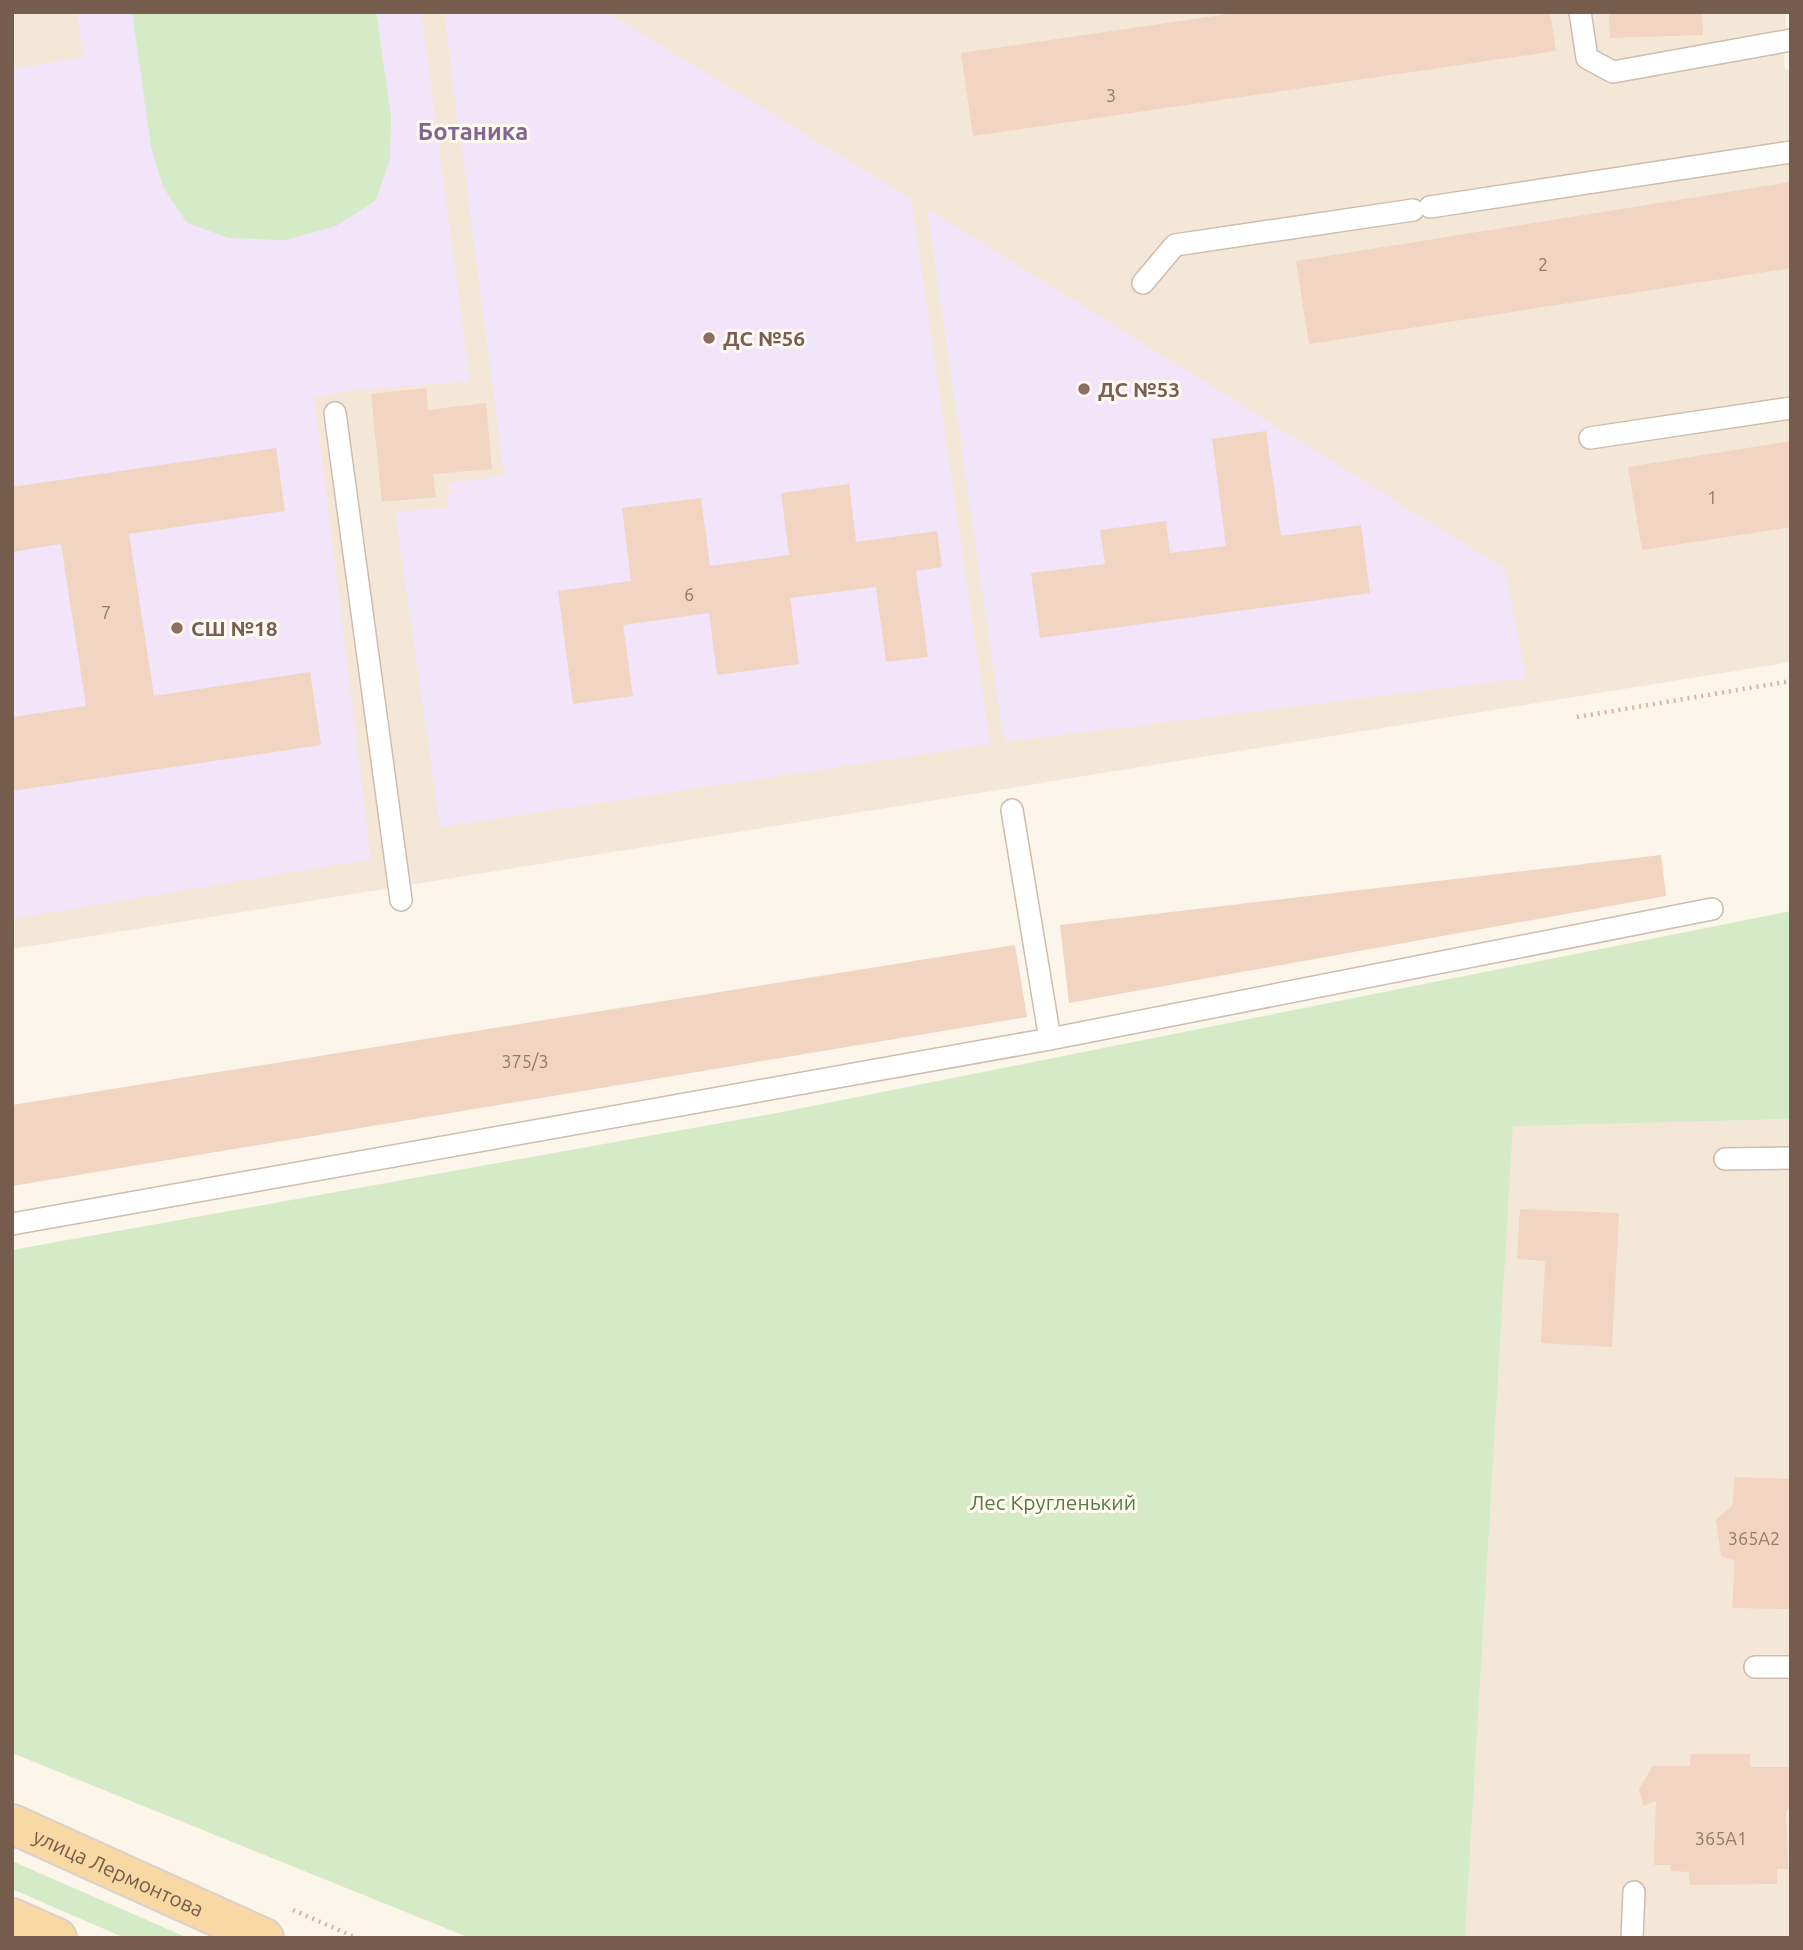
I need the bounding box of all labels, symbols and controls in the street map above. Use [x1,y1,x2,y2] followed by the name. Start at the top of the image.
[1106,85,1116,105] house number: 3
[418,118,528,145] district label: Ботаника
[1538,254,1548,274] house number: 2
[723,326,805,350] place label: ДС №56
[701,330,717,346] marker: ДС №56
[1098,377,1180,401] place label: ДС №53
[1076,381,1092,397] marker: ДС №53
[1707,487,1717,507] house number: 1
[684,584,694,604] house number: 6
[101,602,111,622] house number: 7
[191,616,278,640] place label: СШ №18
[169,620,185,636] marker: СШ №18
[501,1051,549,1071] house number: 375/3
[970,1490,1136,1514] park label: Лес Кругленький
[1728,1528,1780,1548] house number: 365А2
[30,1823,208,1921] street label: улица Лермонтова
[1695,1828,1747,1848] house number: 365А1

